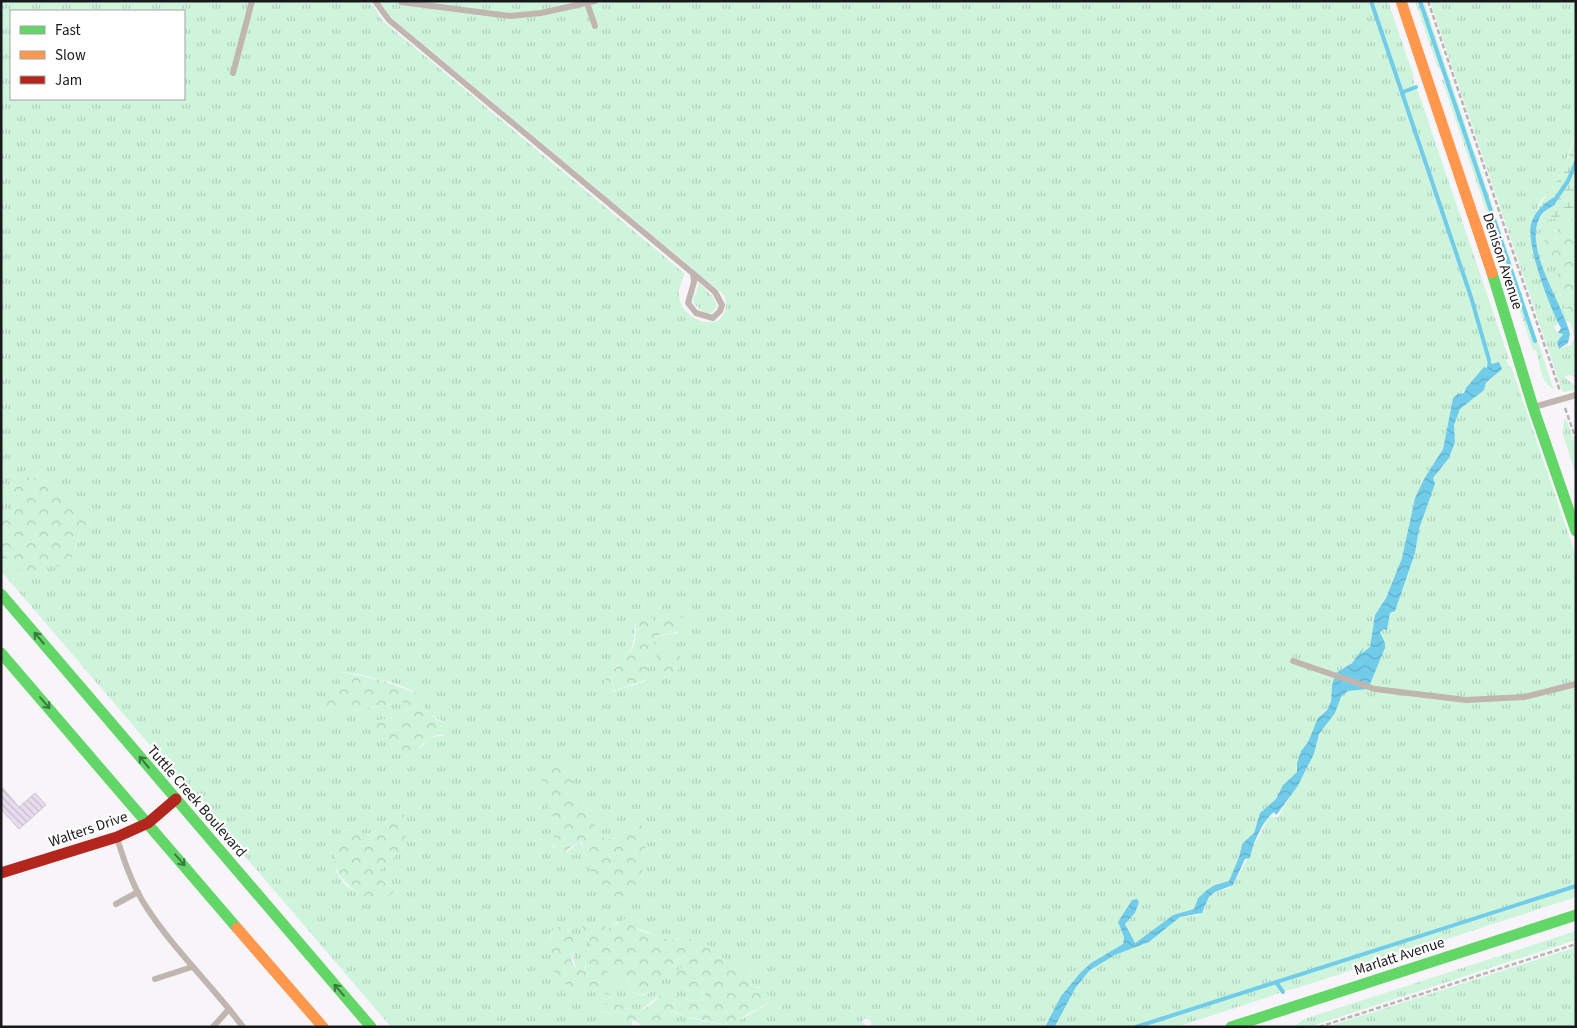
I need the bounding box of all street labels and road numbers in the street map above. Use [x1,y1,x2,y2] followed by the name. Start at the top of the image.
[1477,210,1528,312] street label: Denison Avenue
[142,741,251,862] street label: Tuttle Creek Boulevard
[46,806,130,853] street label: Walters Drive
[1351,932,1447,981] street label: Marlatt Avenue

